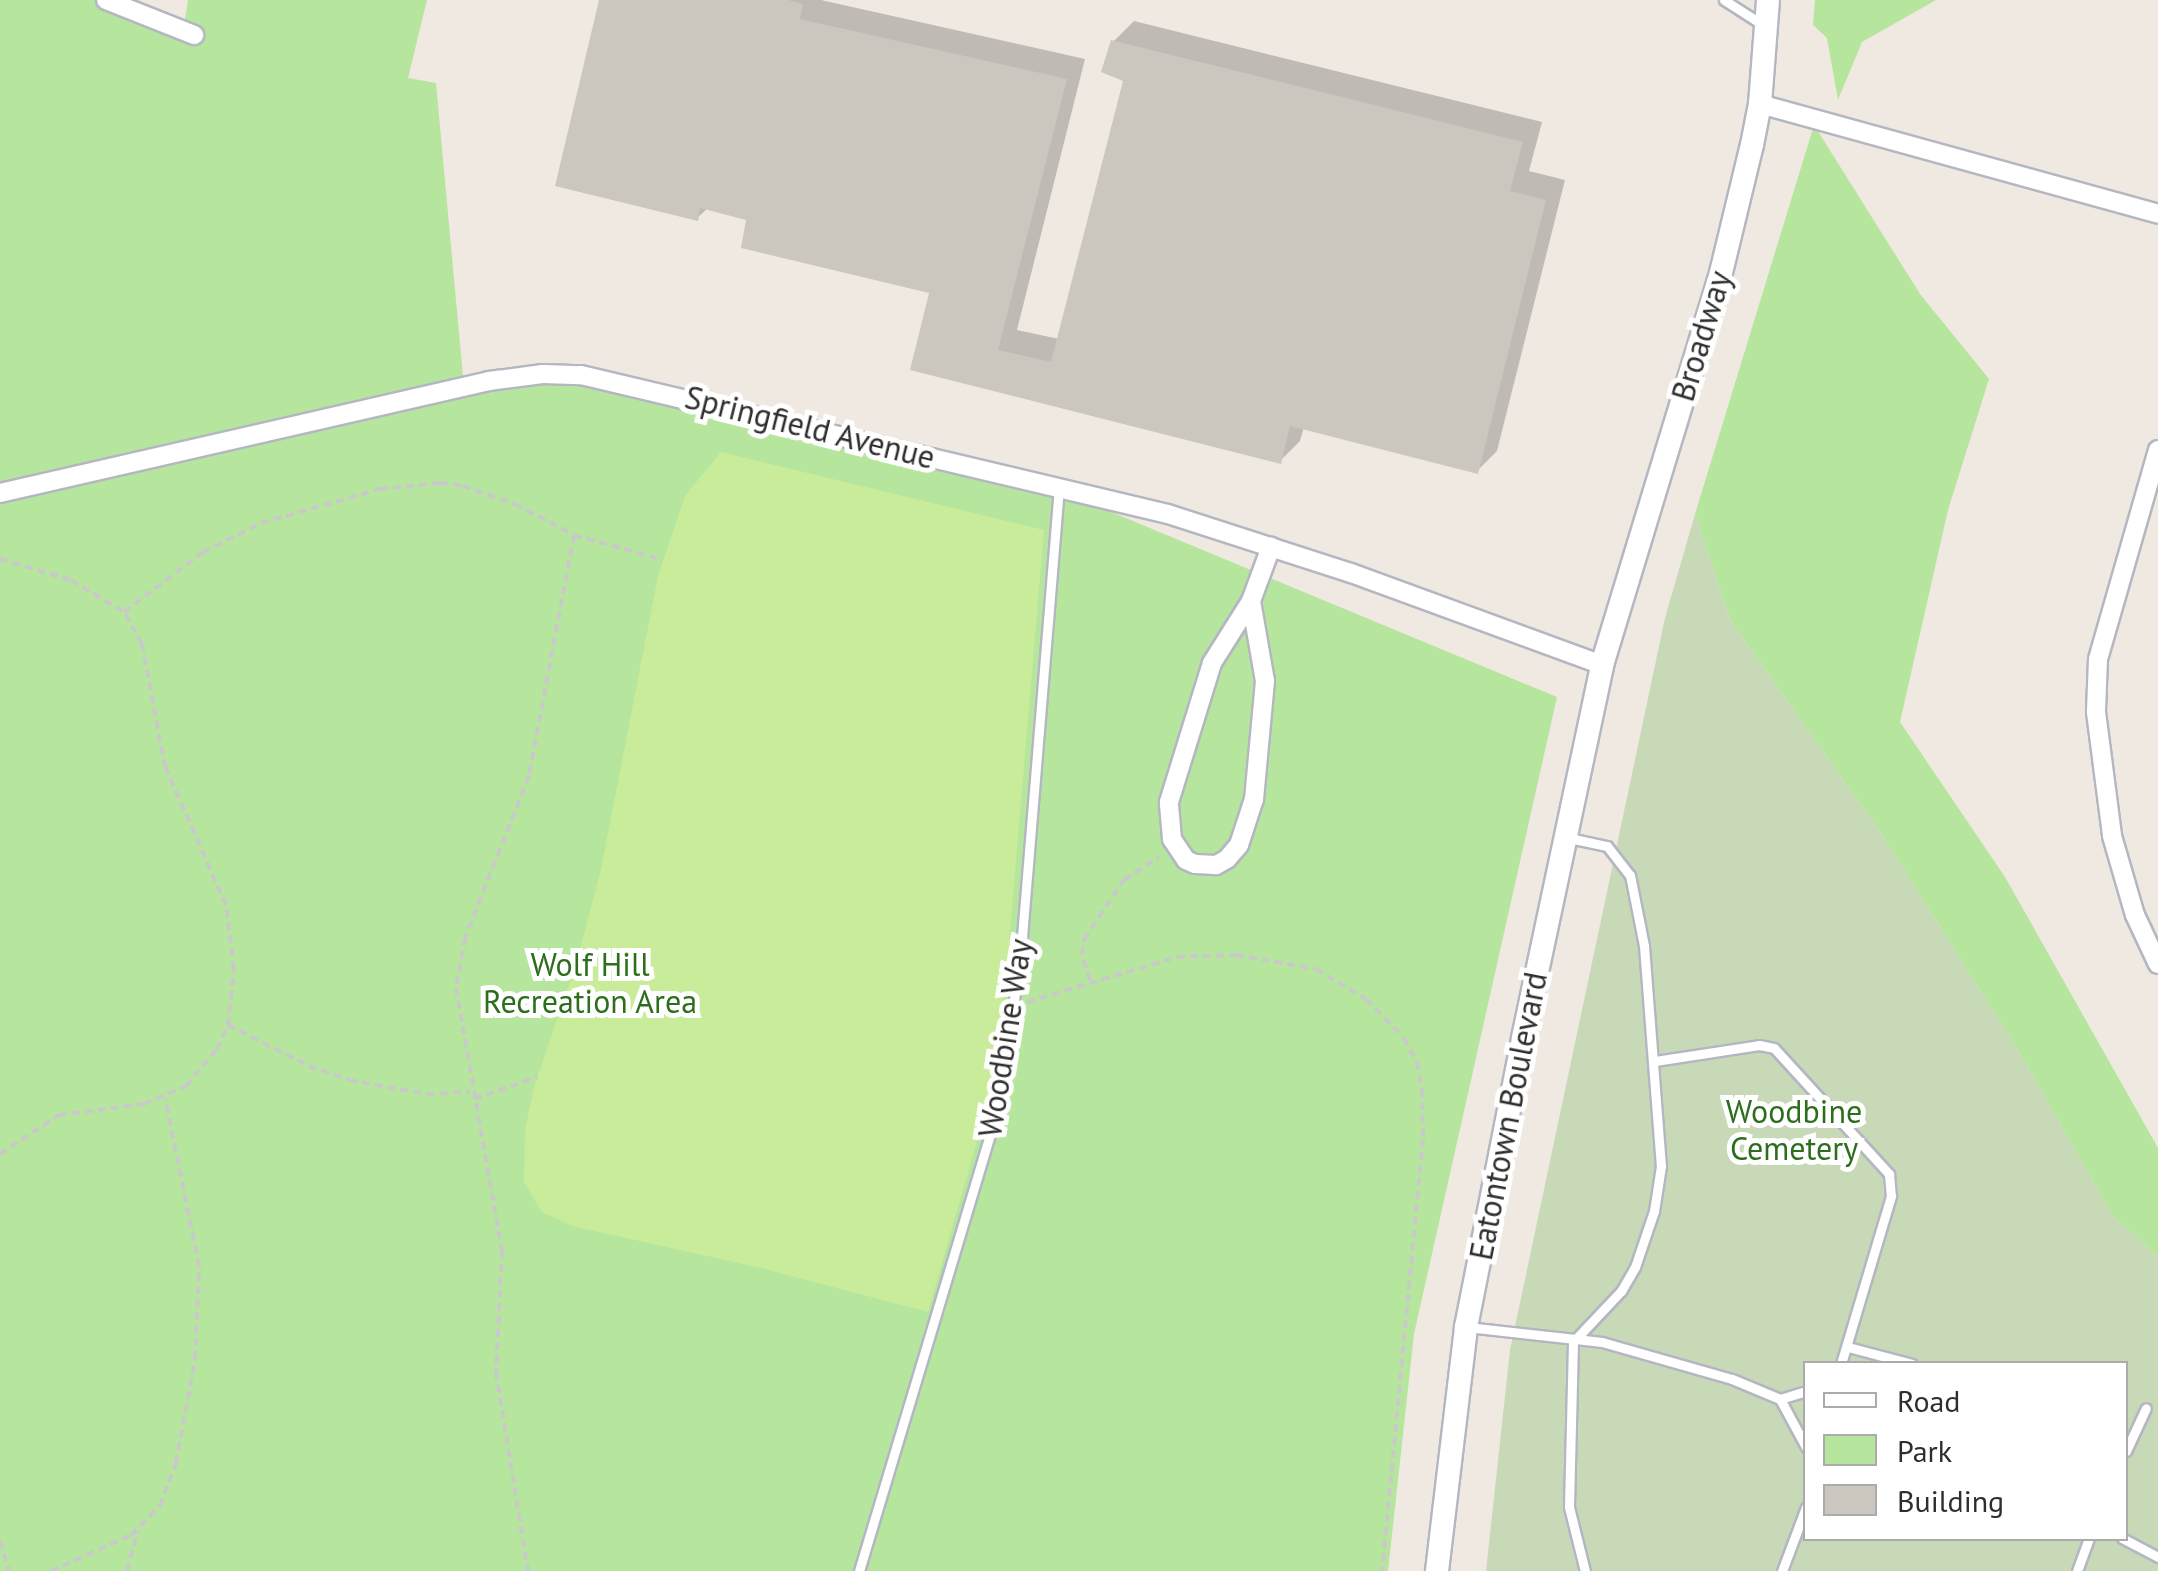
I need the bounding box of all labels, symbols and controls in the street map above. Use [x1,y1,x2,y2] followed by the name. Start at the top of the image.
[1663,266,1739,406] street label: Broadway
[681,377,939,477] street label: Springfield Avenue
[970,936,1040,1140] street label: Woodbine Way
[482,946,698,1021] park label: Wolf Hill Recreation Area
[1461,969,1555,1263] street label: Eatontown Boulevard
[1726,1093,1862,1168] park label: Woodbine Cemetery
[1803,1361,2128,1541] legend
[1897,1381,1961,1420] text: Road
[1897,1431,1952,1470] text: Park
[1897,1481,2004,1520] text: Building

